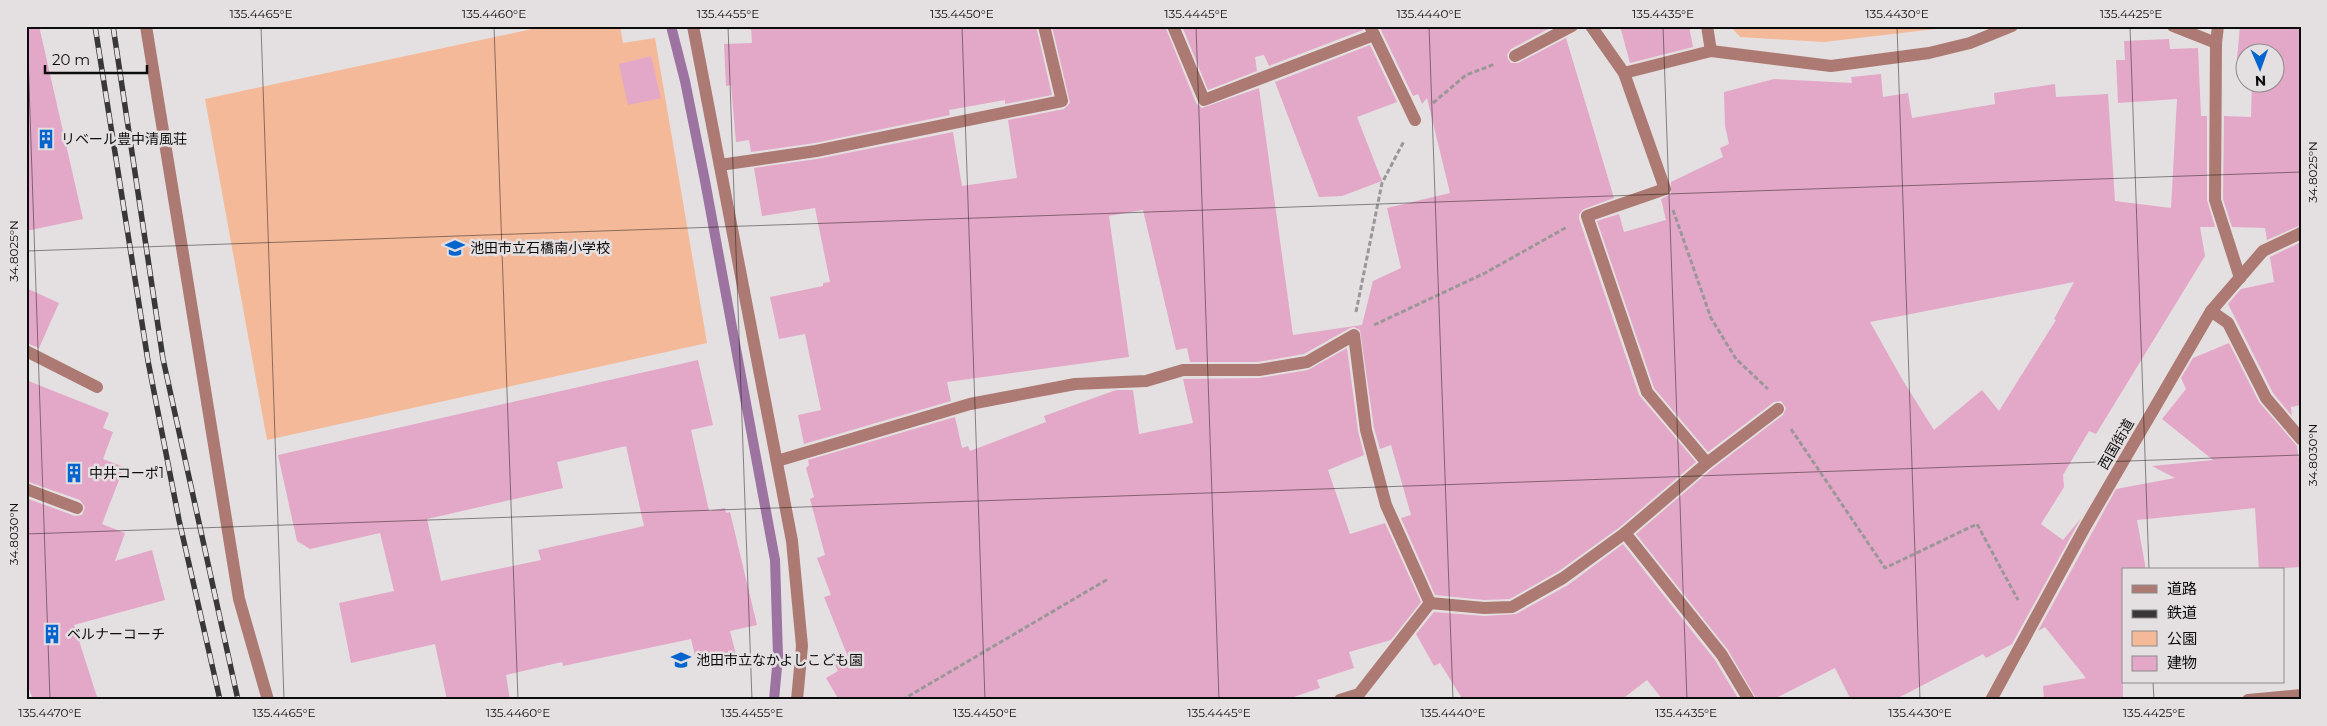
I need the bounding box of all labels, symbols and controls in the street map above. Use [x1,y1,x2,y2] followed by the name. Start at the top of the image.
[229,6,293,21] text: 135.4465°E
[462,6,526,21] text: 135.4460°E
[697,6,759,21] text: 135.4455°E
[930,6,994,21] text: 135.4450°E
[1164,6,1228,21] text: 135.4445°E
[1397,6,1462,21] text: 135.4440°E
[1632,6,1694,21] text: 135.4435°E
[1865,6,1929,21] text: 135.4430°E
[2100,6,2162,21] text: 135.4425°E
[45,42,148,74] scale bar
[2234,42,2284,92] north arrow
[52,50,90,69] text: 20 m
[2254,72,2266,90] text: N
[35,128,57,150] building icon: リベール豊中清風荘
[61,130,187,148] place label: リベール豊中清風荘
[2305,141,2320,203] text: 34.8025°N
[6,220,21,282] text: 34.8025°N
[444,237,466,259] school or university icon: 池田市立石橋南小学校
[470,239,610,257] place label: 池田市立石橋南小学校
[2094,415,2138,473] street label: 西国街道
[2305,424,2320,486] text: 34.8030°N
[63,462,85,484] building icon: 中井コーポ1
[89,464,164,482] place label: 中井コーポ1
[6,503,21,565] text: 34.8030°N
[2122,568,2284,684] legend
[2167,579,2197,598] text: 道路
[2167,603,2197,622] text: 鉄道
[41,623,63,645] building icon: ベルナーコーチ
[67,625,165,643] place label: ベルナーコーチ
[2167,629,2197,648] text: 公園
[670,649,692,671] school or university icon: 池田市立なかよしこども園
[696,651,863,669] place label: 池田市立なかよしこども園
[2167,653,2197,672] text: 建物
[18,705,82,720] text: 135.4470°E
[252,705,316,720] text: 135.4465°E
[486,705,550,720] text: 135.4460°E
[721,705,783,720] text: 135.4455°E
[953,705,1017,720] text: 135.4450°E
[1187,705,1251,720] text: 135.4445°E
[1421,705,1486,720] text: 135.4440°E
[1655,705,1717,720] text: 135.4435°E
[1888,705,1952,720] text: 135.4430°E
[2123,705,2185,720] text: 135.4425°E

